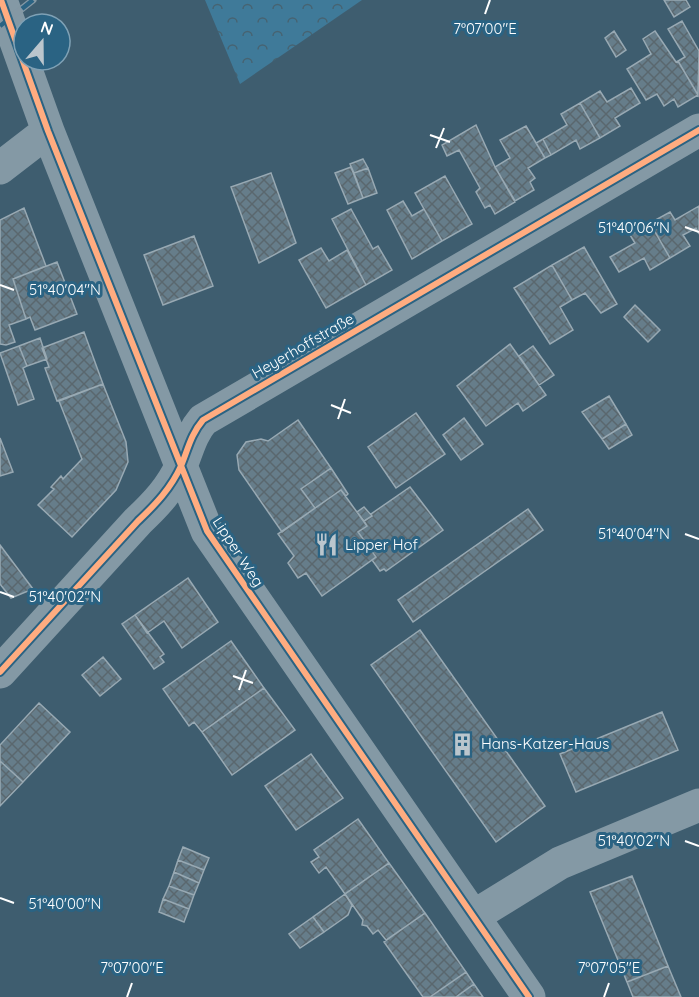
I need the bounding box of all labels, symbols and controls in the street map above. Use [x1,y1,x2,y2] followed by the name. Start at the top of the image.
[12,12,72,72] north arrow
[38,16,56,39] text: N
[453,19,517,38] text: 7°07'00"E
[598,218,670,237] text: 51°40'06"N
[29,280,101,299] text: 51°40'04"N
[248,309,357,382] street label: Heyerhoffstraße
[209,513,268,590] street label: Lipper Weg
[598,524,670,543] text: 51°40'04"N
[314,532,340,558] restaurant icon: Lipper Hof
[345,535,419,554] place label: Lipper Hof
[29,587,101,606] text: 51°40'02"N
[450,731,476,757] building icon: Hans-Katzer-Haus
[481,734,609,753] place label: Hans-Katzer-Haus
[598,831,670,850] text: 51°40'02"N
[29,894,101,913] text: 51°40'00"N
[100,958,164,977] text: 7°07'00"E
[578,958,640,977] text: 7°07'05"E

